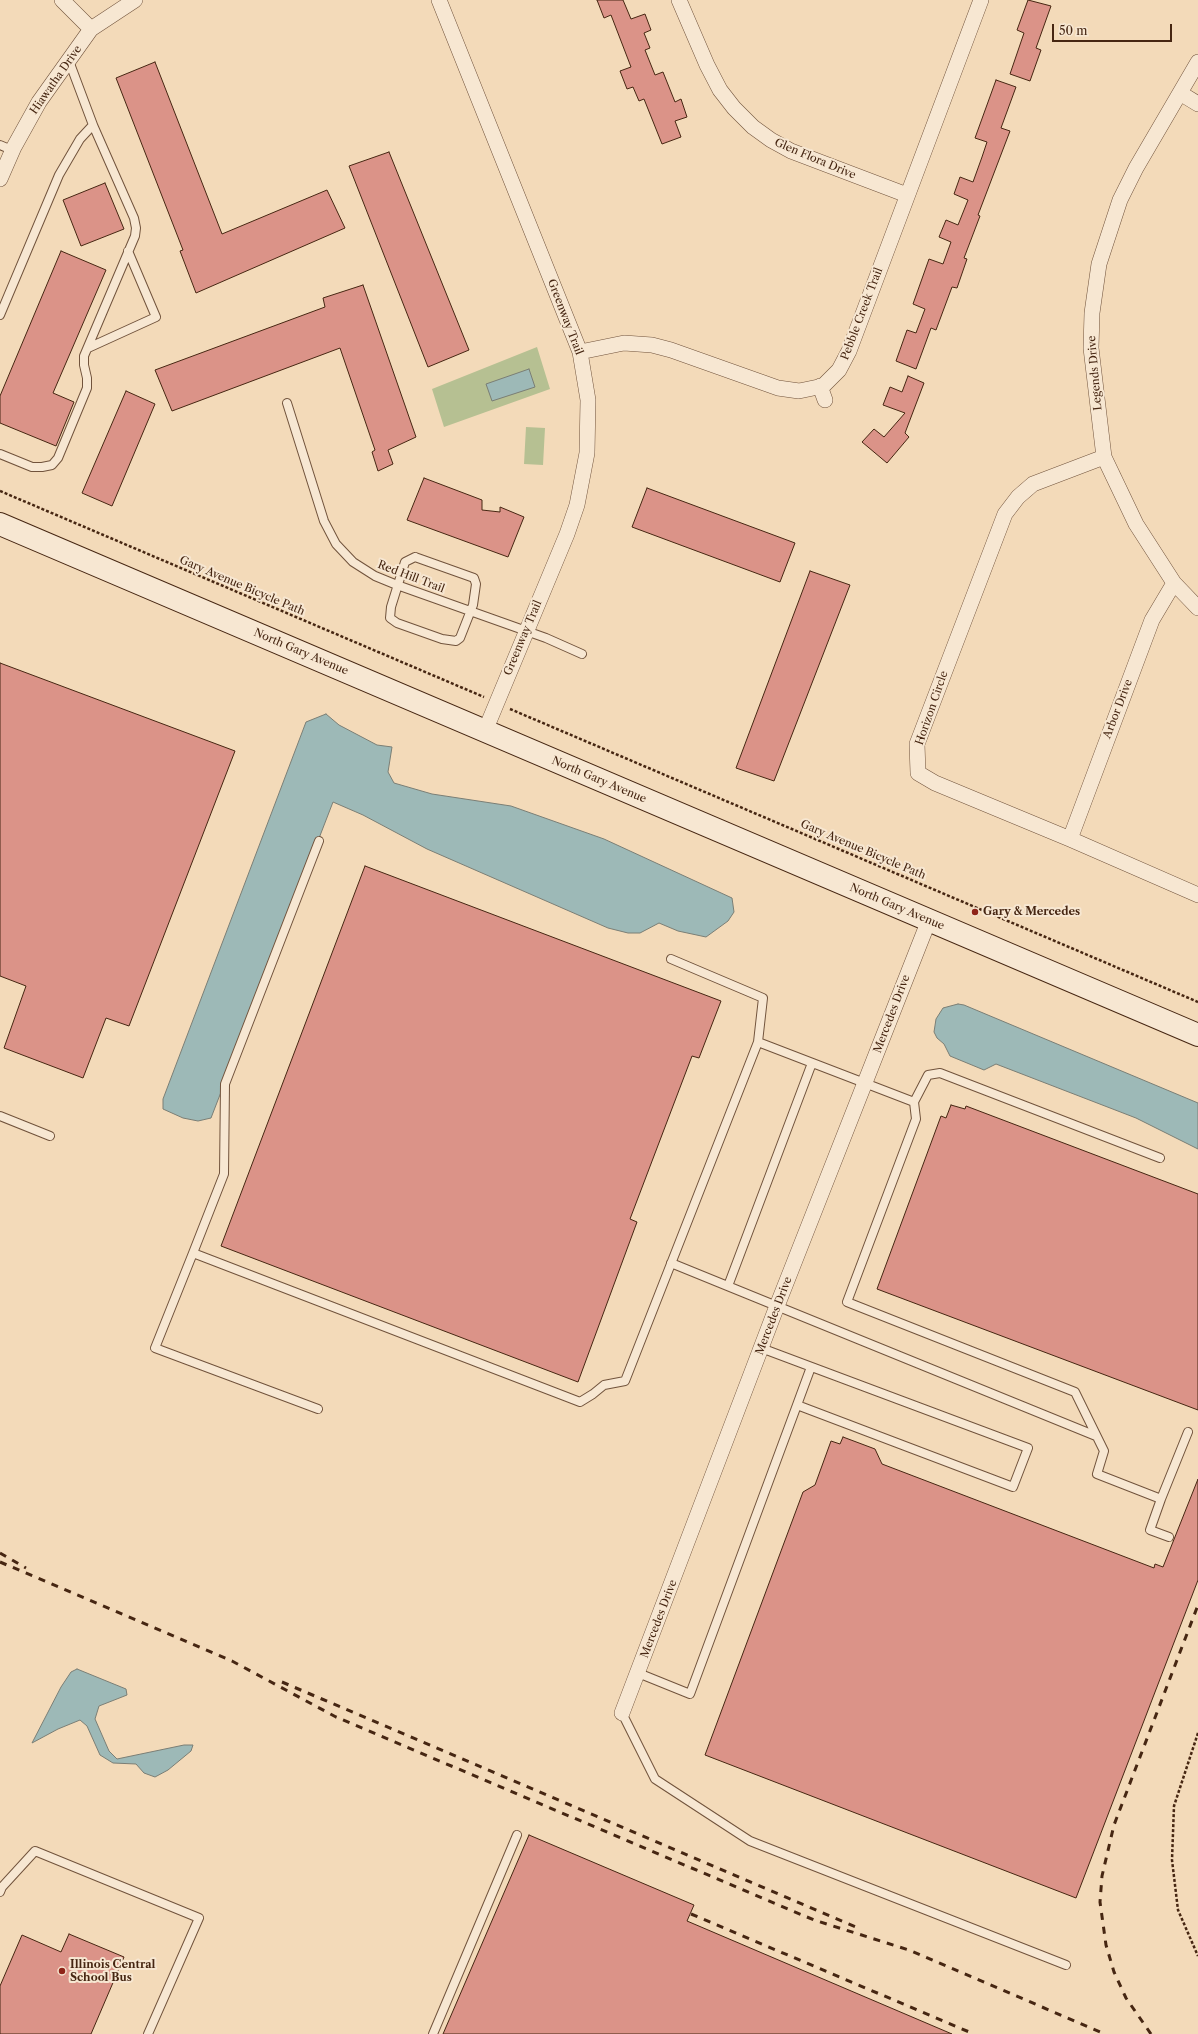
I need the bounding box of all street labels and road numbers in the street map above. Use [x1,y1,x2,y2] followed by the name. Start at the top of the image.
[27,43,85,117] street label: Hiawatha Drive
[772,136,858,182] street label: Glen Flora Drive
[838,266,886,362] street label: Pebble Creek Trail
[544,277,586,357] street label: Greenway Trail
[1085,335,1105,411] street label: Legends Drive
[177,554,307,618] street label: Gary Avenue Bicycle Path
[376,558,446,596] street label: Red Hill Trail
[501,599,545,677] street label: Greenway Trail
[252,626,350,678] street label: North Gary Avenue
[913,669,951,747] street label: Horizon Circle
[1101,678,1135,740] street label: Arbor Drive
[550,754,648,806] street label: North Gary Avenue
[798,818,928,882] street label: Gary Avenue Bicycle Path
[848,881,946,933] street label: North Gary Avenue
[871,973,913,1055] street label: Mercedes Drive
[753,1275,795,1357] street label: Mercedes Drive
[638,1578,680,1660] street label: Mercedes Drive

